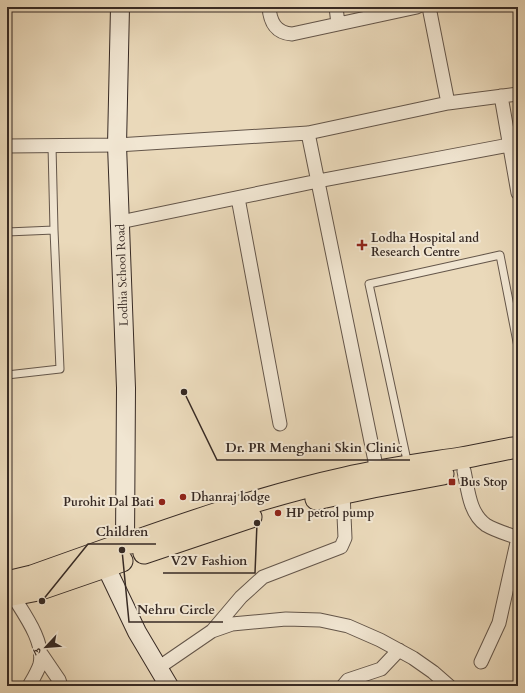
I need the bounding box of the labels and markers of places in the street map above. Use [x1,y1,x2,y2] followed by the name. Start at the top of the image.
[371,230,479,260] place label: Lodha Hospital and Research Centre
[356,239,368,251] marker: Lodha Hospital and Research Centre
[217,435,410,460] callout: Dr. PR Menghani Skin Clinic
[460,474,508,490] place label: Bus Stop
[447,477,457,487] marker: Bus Stop
[191,489,270,505] place label: Dhanraj lodge
[178,492,188,502] marker: Dhanraj lodge
[63,494,154,510] place label: Purohit Dal Bati
[157,497,167,507] marker: Purohit Dal Bati
[286,505,374,521] place label: HP petrol pump
[273,508,283,518] marker: HP petrol pump
[88,519,156,544] callout: Children
[163,548,255,573] callout: V2V Fashion
[129,597,223,622] callout: Nehru Circle

